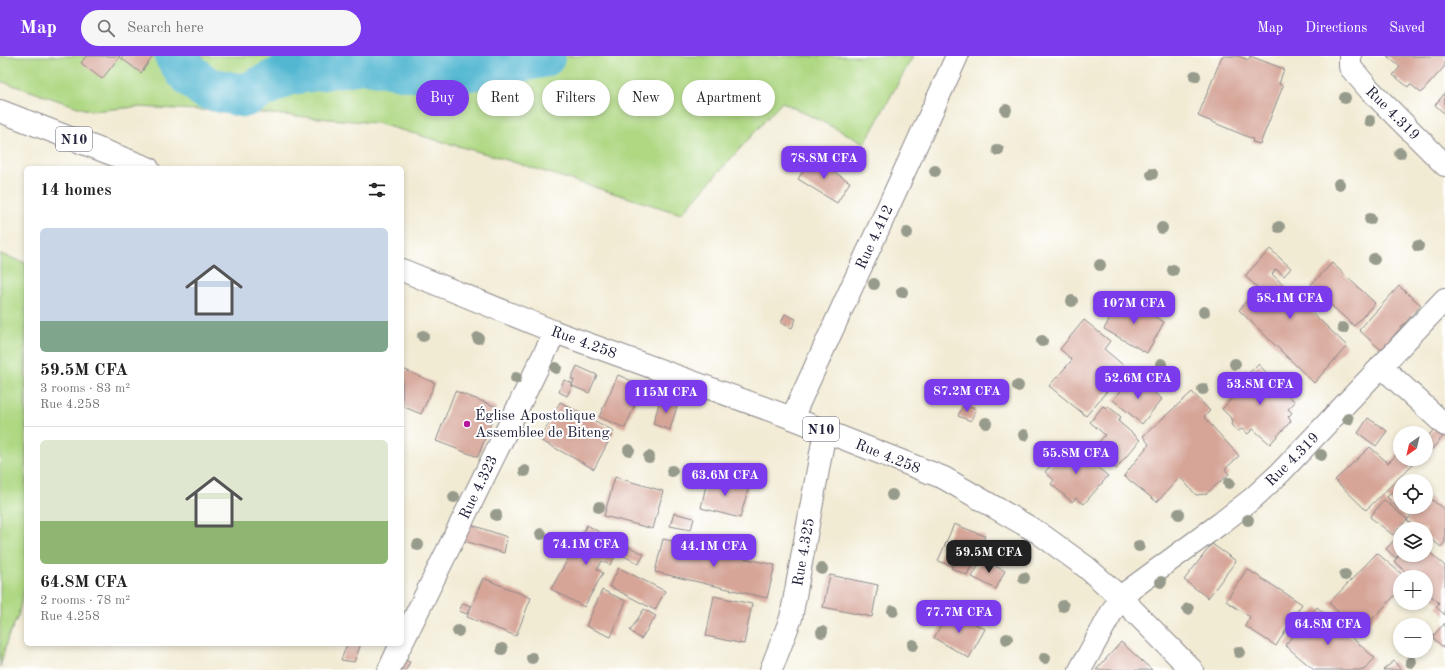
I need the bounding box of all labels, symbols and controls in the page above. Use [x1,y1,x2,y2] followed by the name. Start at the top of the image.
[81,10,361,46] search box
[95,17,117,39] icon: search
[20,19,57,38] text: Map
[127,21,204,36] text: Search here
[1257,21,1283,35] text: Map
[1305,21,1367,35] text: Directions
[1389,21,1425,35] text: Saved
[416,80,469,116] chip: Buy
[477,80,534,116] chip: Rent
[542,80,610,116] chip: Filters
[618,80,674,116] chip: New
[682,80,775,116] chip: Apartment
[1362,84,1422,144] street label: Rue 4.319
[56,127,92,151] road number: N10
[778,146,870,180] pin: 78.8M CFA
[790,152,858,165] text: 78.8M CFA
[366,179,388,201] icon: filters
[40,182,112,199] text: 14 homes
[854,203,897,272] street label: Rue 4.412
[178,254,250,326] icon: home
[1244,286,1336,320] pin: 58.1M CFA
[1093,291,1175,325] pin: 107M CFA
[1256,292,1324,305] text: 58.1M CFA
[1102,297,1166,310] text: 107M CFA
[549,325,618,362] street label: Rue 4.258
[40,362,128,379] text: 59.5M CFA
[1092,366,1184,400] pin: 52.6M CFA
[1104,372,1172,385] text: 52.6M CFA
[1214,372,1306,406] pin: 53.8M CFA
[1226,378,1294,391] text: 53.8M CFA
[921,379,1013,413] pin: 87.2M CFA
[625,380,707,414] pin: 115M CFA
[40,382,130,395] text: 3 rooms · 83 m²
[933,385,1001,398] text: 87.2M CFA
[634,386,698,399] text: 115M CFA
[40,398,100,411] text: Rue 4.258
[475,406,610,441] place label: Église Apostolique Assemblee de Biteng
[803,417,839,441] road number: N10
[462,419,472,429] marker: Église Apostolique Assemblee de Biteng
[1393,426,1433,466] north arrow
[1393,426,1433,658] map controls
[1263,430,1323,490] street label: Rue 4.319
[853,438,922,477] street label: Rue 4.258
[1030,441,1122,475] pin: 55.8M CFA
[1042,447,1110,460] text: 55.8M CFA
[458,453,501,522] street label: Rue 4.323
[679,463,771,497] pin: 63.6M CFA
[178,466,250,538] icon: home
[691,469,759,482] text: 63.6M CFA
[1393,474,1433,514] button: locate
[791,517,818,587] street label: Rue 4.325
[1393,522,1433,562] button: layers
[540,532,632,566] pin: 74.1M CFA
[668,534,760,568] pin: 44.1M CFA
[552,538,620,551] text: 74.1M CFA
[680,540,748,553] text: 44.1M CFA
[943,540,1035,574] pin: 59.5M CFA
[955,546,1023,559] text: 59.5M CFA
[1393,570,1433,610] button: +
[40,574,128,591] text: 64.8M CFA
[40,594,130,607] text: 2 rooms · 78 m²
[913,600,1005,634] pin: 77.7M CFA
[925,606,993,619] text: 77.7M CFA
[40,610,100,623] text: Rue 4.258
[1282,612,1374,646] pin: 64.8M CFA
[1294,618,1362,631] text: 64.8M CFA
[1393,618,1433,658] button: −

